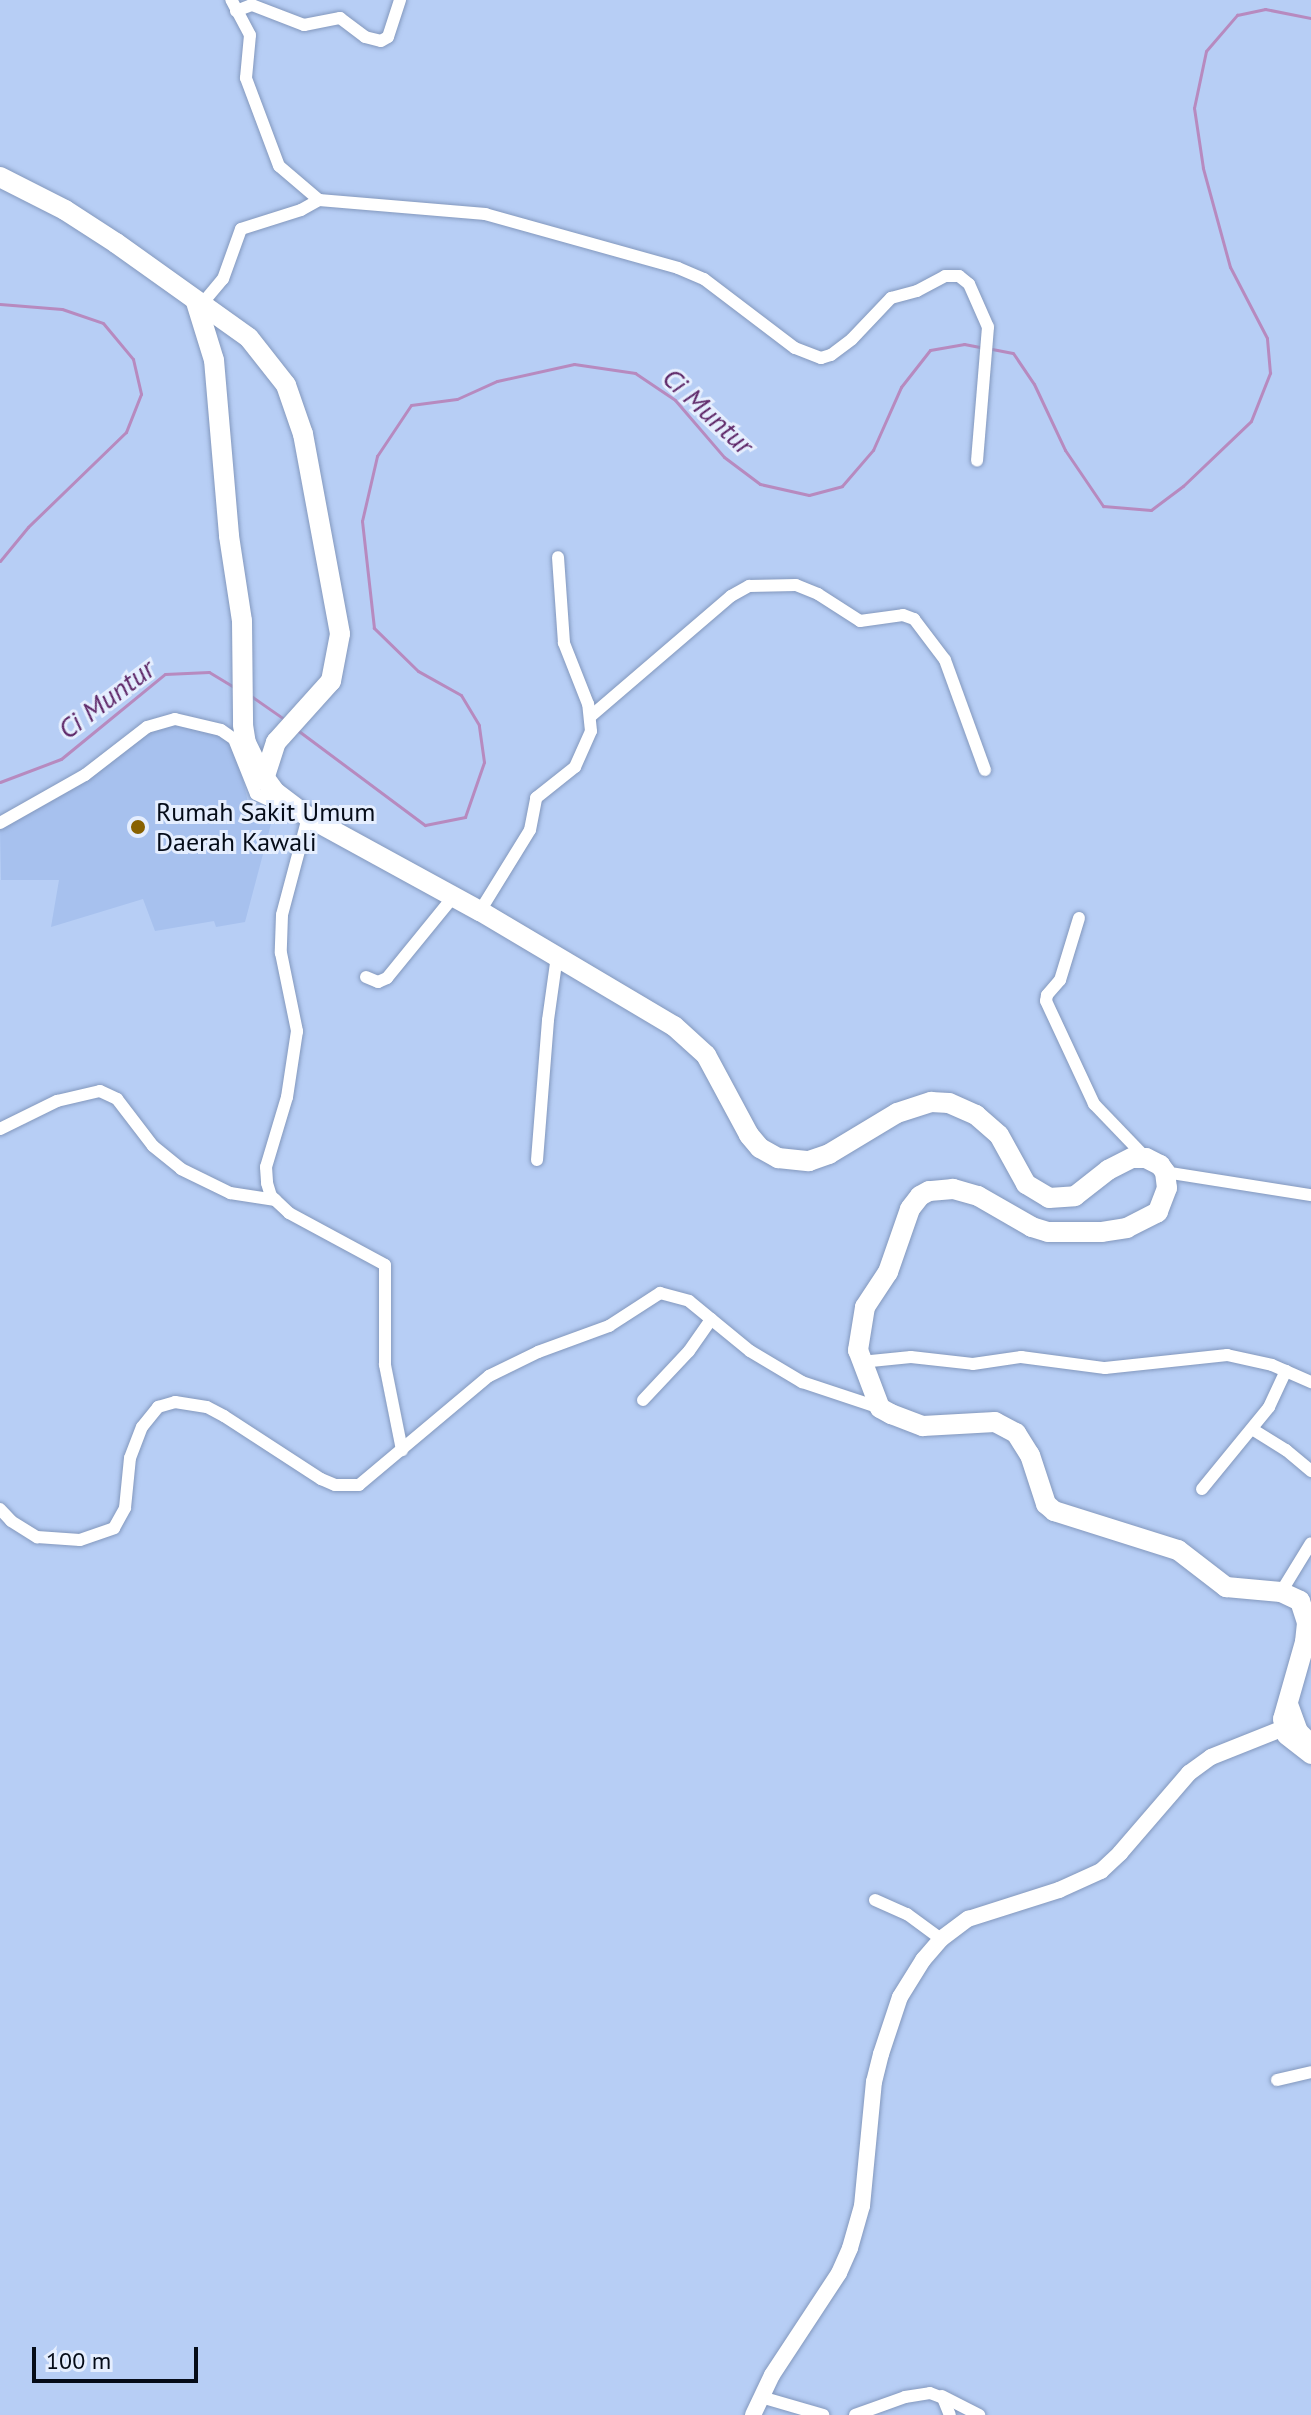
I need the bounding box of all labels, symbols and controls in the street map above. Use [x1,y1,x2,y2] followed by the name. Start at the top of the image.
[656,361,760,461] water label: Ci Muntur
[51,652,161,746] water label: Ci Muntur
[156,796,375,858] place label: Rumah Sakit Umum Daerah Kawali
[127,816,149,838] marker: Rumah Sakit Umum Daerah Kawali
[36,2331,202,2381] scale bar
[46,2345,111,2376] text: 100 m

